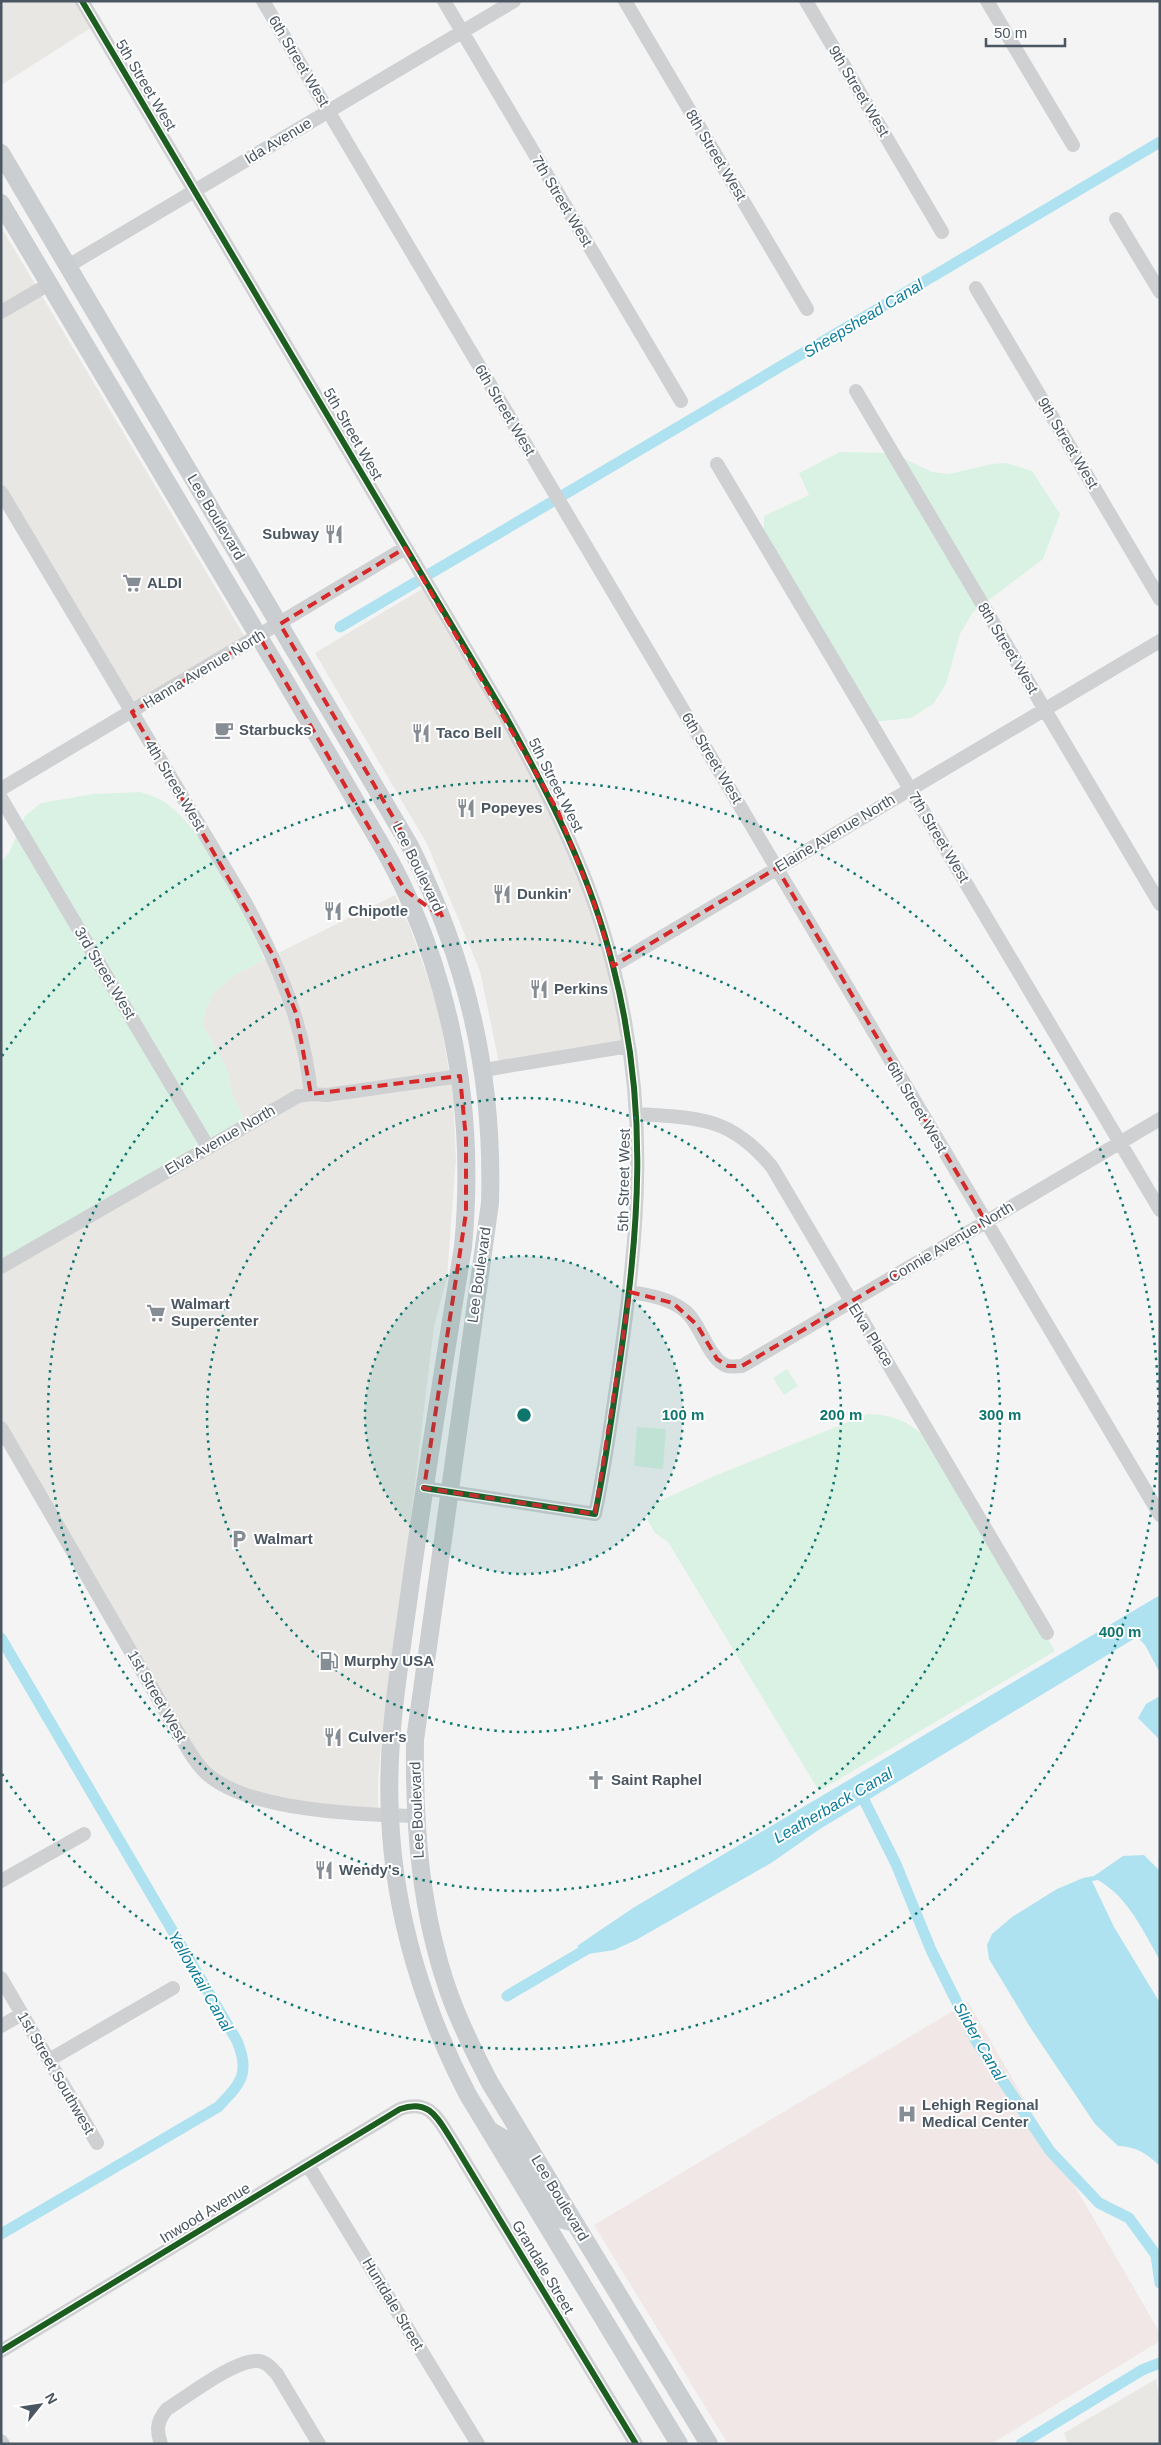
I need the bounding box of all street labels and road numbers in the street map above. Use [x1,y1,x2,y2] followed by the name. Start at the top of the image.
[266,12,334,110] street label: 6th Street West
[113,36,181,134] street label: 5th Street West
[826,42,894,140] street label: 9th Street West
[683,106,751,204] street label: 8th Street West
[241,114,314,167] street label: Ida Avenue
[529,152,597,250] street label: 7th Street West
[472,361,540,459] street label: 6th Street West
[320,385,387,483] street label: 5th Street West
[1035,394,1103,492] street label: 9th Street West
[184,471,249,563] street label: Lee Boulevard
[975,599,1043,697] street label: 8th Street West
[140,625,268,712] street label: Hanna Avenue North
[679,709,747,807] street label: 6th Street West
[525,735,588,835] street label: 5th Street West
[142,736,210,834] street label: 4th Street West
[906,788,974,886] street label: 7th Street West
[772,790,898,875] street label: Elaine Avenue North
[390,820,447,914] street label: Lee Boulevard
[71,924,140,1022] street label: 3rd Street West
[884,1058,952,1156] street label: 6th Street West
[162,1101,278,1178] street label: Elva Avenue North
[614,1127,633,1232] street label: 5th Street West
[885,1198,1016,1286] street label: Connie Avenue North
[463,1226,494,1324] street label: Lee Boulevard
[845,1300,897,1369] street label: Elva Place
[125,1647,191,1745] street label: 1st Street West
[406,1761,427,1859] street label: Lee Boulevard
[14,2009,99,2138] street label: 1st Street Southwest
[528,2152,593,2244] street label: Lee Boulevard
[157,2179,253,2246] street label: Inwood Avenue
[509,2217,578,2317] street label: Grandale Street
[359,2255,428,2354] street label: Huntdale Street

